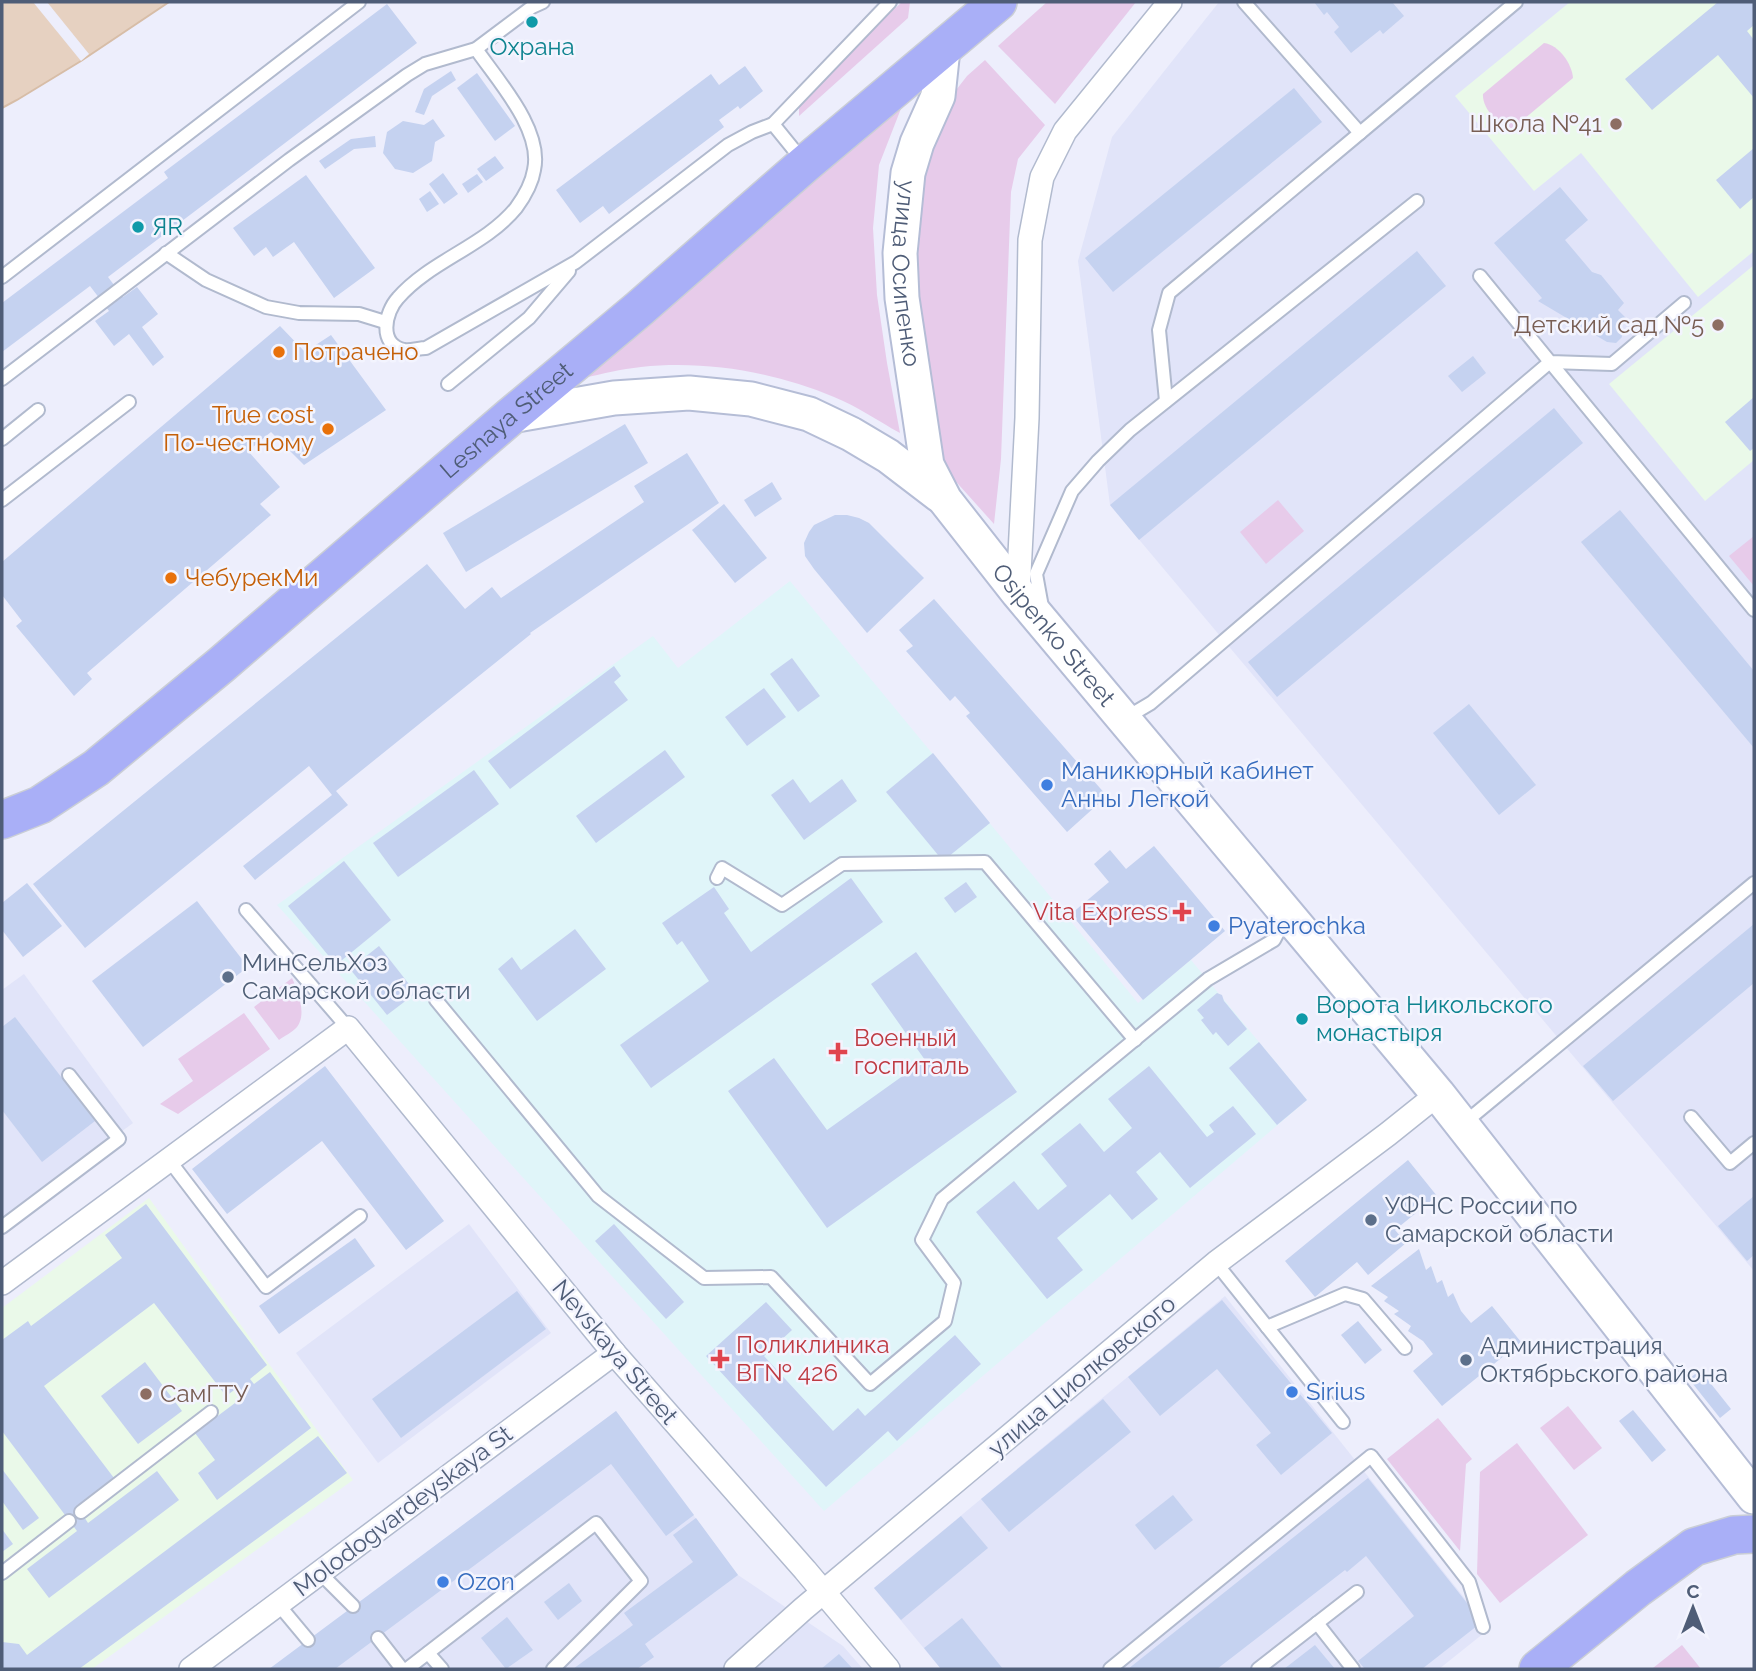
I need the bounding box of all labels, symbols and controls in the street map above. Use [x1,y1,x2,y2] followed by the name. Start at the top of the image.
[524,14,540,30] marker: Охрана
[489,32,575,61] place label: Охрана
[1469,109,1602,138] place label: Школа №41
[1608,116,1624,132] marker: Школа №41
[886,179,927,369] street label: улица Осипенко
[152,212,183,241] place label: ЯR
[130,219,146,235] marker: ЯR
[1513,310,1704,339] place label: Детский сад №5
[1710,317,1726,333] marker: Детский сад №5
[293,337,419,366] place label: Потрачено
[271,344,287,360] marker: Потрачено
[434,356,578,484] street label: Lesnaya Street
[163,400,314,457] place label: True cost По-честному
[320,421,336,437] marker: True cost По-честному
[986,557,1122,712] street label: Osipenko Street
[185,563,318,592] place label: ЧебурекМи
[163,570,179,586] marker: ЧебурекМи
[1061,756,1314,813] place label: Маникюрный кабинет Анны Легкой
[1039,777,1055,793] marker: Маникюрный кабинет Анны Легкой
[1032,897,1168,926] place label: Vita Express
[1174,904,1190,920] marker: Vita Express
[1228,911,1366,940] place label: Pyaterochka
[1206,918,1222,934] marker: Pyaterochka
[242,948,470,1005] place label: МинСельХоз Самарской области
[220,969,236,985] marker: МинСельХоз Самарской области
[1316,990,1553,1047] place label: Ворота Никольского монастыря
[1294,1011,1310,1027] marker: Ворота Никольского монастыря
[854,1023,969,1080] place label: Военный госпиталь
[828,1042,848,1062] marker: Военный госпиталь
[1385,1191,1613,1248] place label: УФНС России по Самарской области
[1363,1212,1379,1228] marker: УФНС России по Самарской области
[546,1273,684,1430] street label: Nevskaya Street
[982,1289,1181,1463] street label: улица Циолковского
[736,1330,889,1387] place label: Поликлиника ВГ№ 426
[1480,1331,1728,1388] place label: Администрация Октябрьского района
[710,1349,730,1369] marker: Поликлиника ВГ№ 426
[1458,1352,1474,1368] marker: Администрация Октябрьского района
[1306,1377,1365,1406] place label: Sirius
[160,1379,248,1408] place label: СамГТУ
[1284,1384,1300,1400] marker: Sirius
[138,1386,154,1402] marker: СамГТУ
[288,1419,518,1602] street label: Molodogvardeyskaya St
[457,1567,515,1596] place label: Ozon
[1658,1573,1728,1643] north arrow
[435,1574,451,1590] marker: Ozon
[1686,1580,1700,1602] text: С

